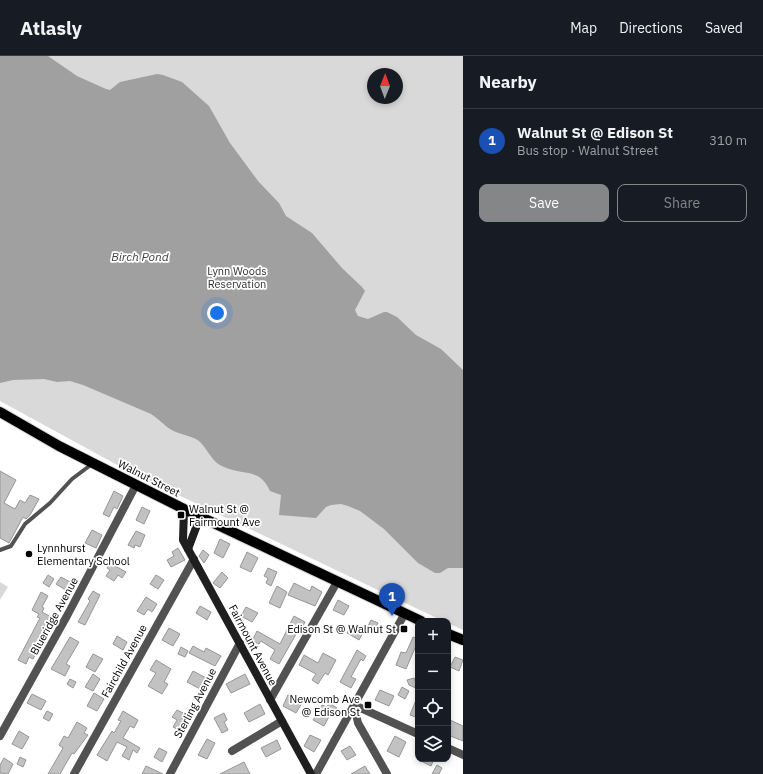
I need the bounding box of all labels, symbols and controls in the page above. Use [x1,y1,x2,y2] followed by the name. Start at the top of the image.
[20,16,82,40] text: Atlasly
[570,19,597,37] text: Map
[619,19,683,37] text: Directions
[705,19,743,37] text: Saved
[367,68,403,104] north arrow
[479,71,537,93] text: Nearby
[517,123,673,142] text: Walnut St @ Edison St
[488,132,496,149] text: 1
[709,132,747,149] text: 310 m
[517,142,658,159] text: Bus stop · Walnut Street
[479,184,609,222] button: Save
[617,184,747,222] button: Share
[111,249,169,264] water label: Birch Pond
[207,264,267,291] park label: Lynn Woods Reservation
[207,303,227,323] your location
[116,456,182,500] street label: Walnut Street
[189,502,260,529] place label: Walnut St @ Fairmount Ave
[176,510,186,520] marker: Walnut St @ Fairmount Ave
[37,541,130,568] place label: Lynnhurst Elementary School
[24,549,34,559] marker: Lynnhurst Elementary School
[27,575,81,657] street label: Blueridge Avenue
[379,583,405,616] pin: 1
[226,602,280,688] street label: Fairmount Avenue
[415,618,451,762] map controls
[415,618,451,654] button: +
[98,622,150,700] street label: Fairchild Avenue
[287,622,396,636] place label: Edison St @ Walnut St
[399,624,409,634] marker: Edison St @ Walnut St
[415,654,451,690] button: −
[171,666,219,740] street label: Sterling Avenue
[415,690,451,726] button: locate
[289,692,360,719] place label: Newcomb Ave @ Edison St
[363,700,373,710] marker: Newcomb Ave @ Edison St
[415,726,451,762] button: layers

